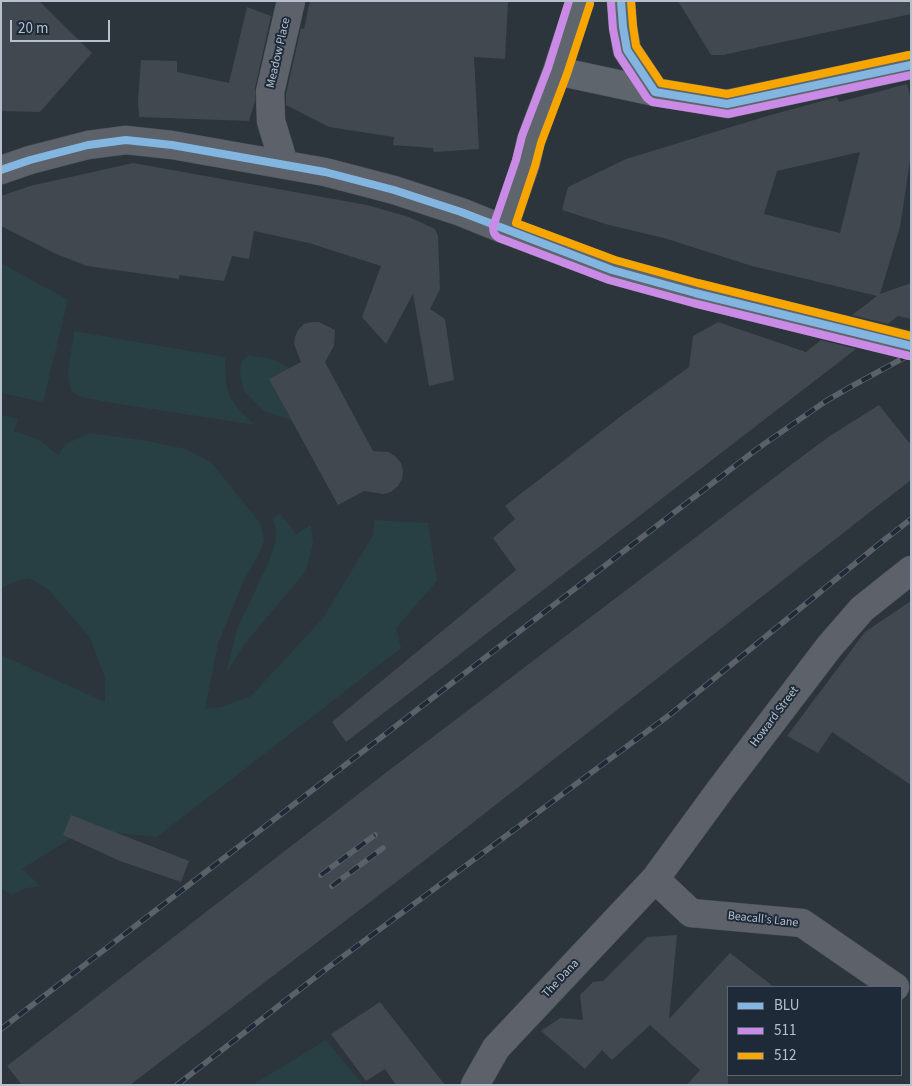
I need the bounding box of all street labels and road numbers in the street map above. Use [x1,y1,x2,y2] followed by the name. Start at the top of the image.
[264,16,294,90] street label: Meadow Place
[748,684,802,750] street label: Howard Street
[727,909,799,931] street label: Beacall's Lane
[540,957,582,1001] street label: The Dana

